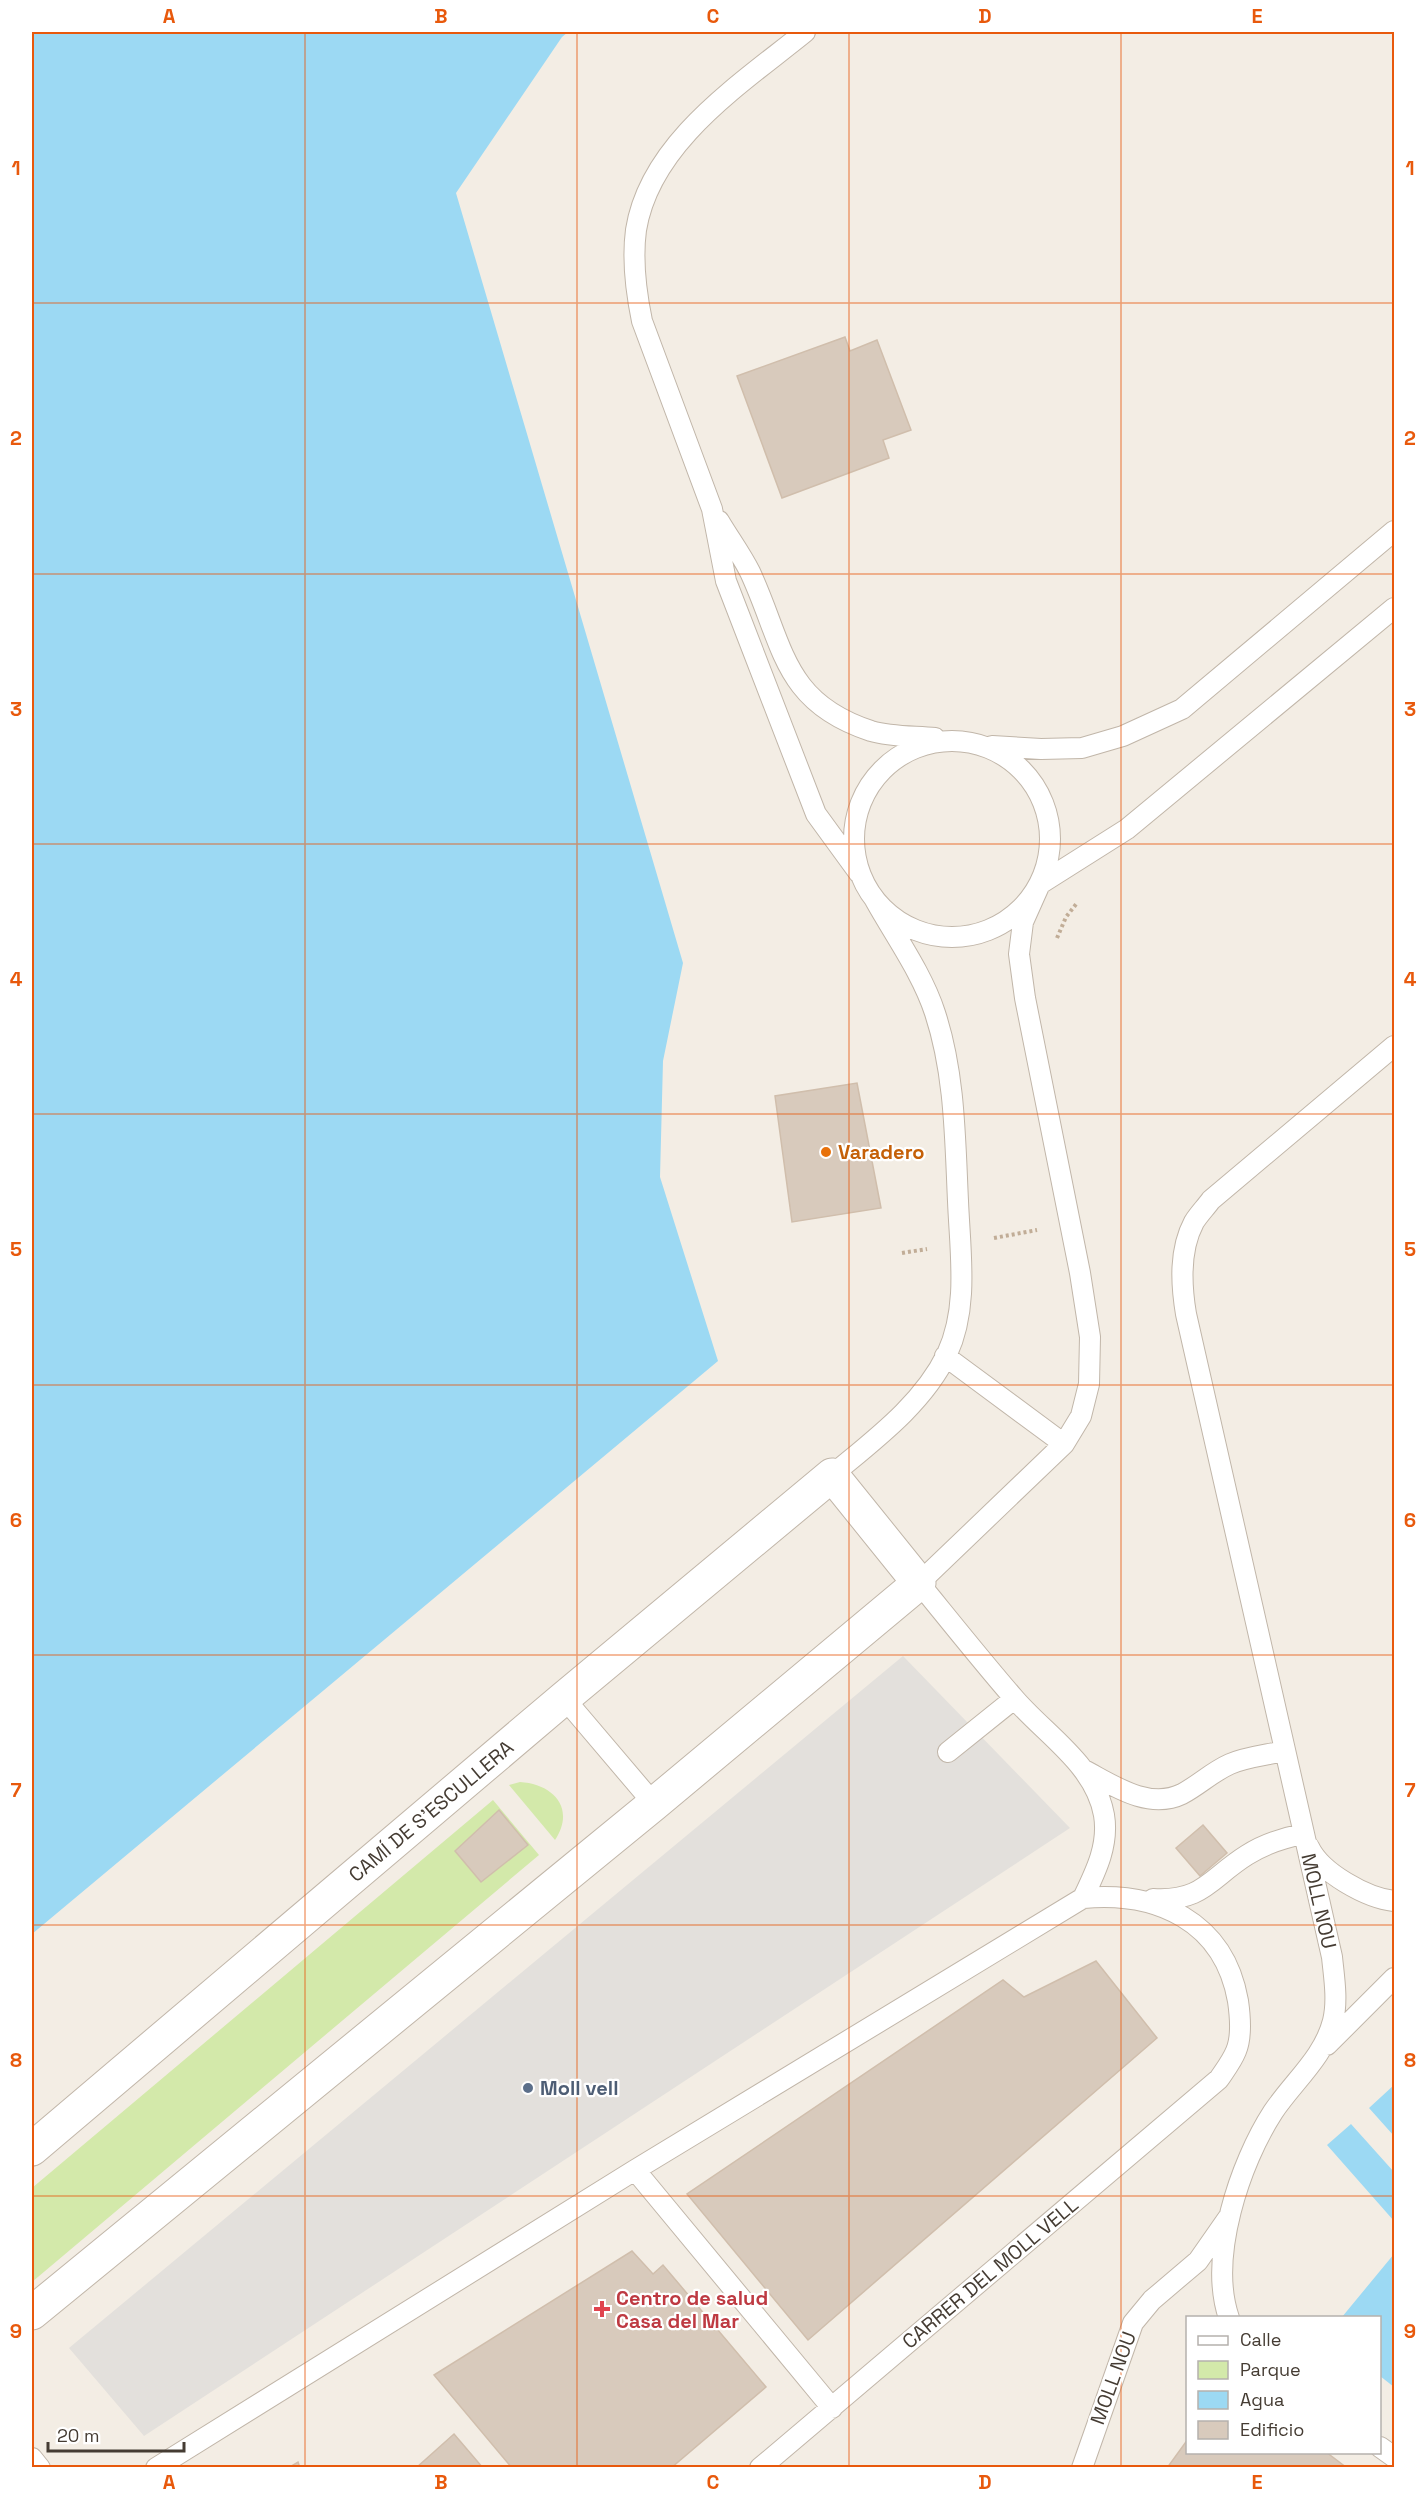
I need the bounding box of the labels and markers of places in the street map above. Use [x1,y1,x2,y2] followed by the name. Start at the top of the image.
[838,1139,924,1165] place label: Varadero
[819,1145,833,1159] marker: Varadero
[540,2075,618,2101] place label: Moll vell
[521,2081,535,2095] marker: Moll vell
[616,2285,768,2334] place label: Centro de salud Casa del Mar
[593,2300,611,2318] marker: Centro de salud Casa del Mar

